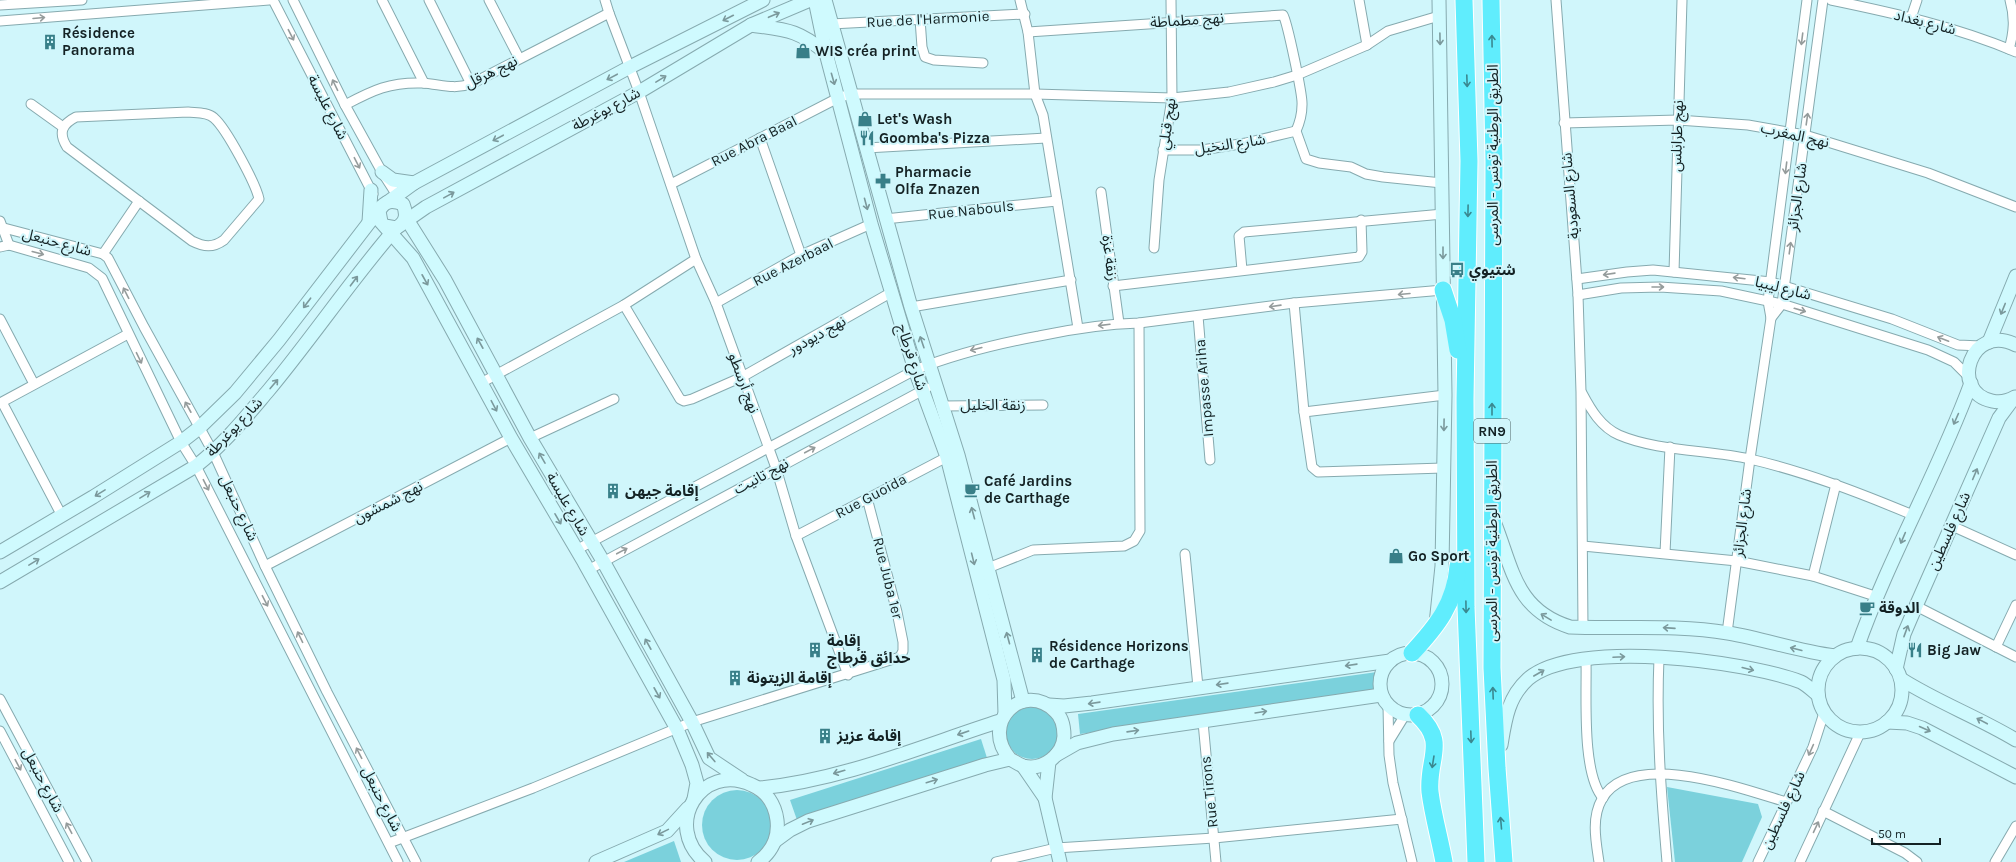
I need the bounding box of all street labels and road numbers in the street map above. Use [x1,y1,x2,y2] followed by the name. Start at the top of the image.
[1891,6,1958,41] street label: شارع بغداد
[866,7,990,31] street label: Rue de l'Harmonie
[1149,8,1225,35] street label: نهج مطماطة
[462,51,522,95] street label: نهج هرقل
[1484,64,1503,246] street label: الطريق الوطنية تونس - المرسى
[301,72,352,144] street label: شارع عليسة
[569,83,645,137] street label: شارع يوغرطة
[1154,97,1183,152] street label: نهج قبلي
[1667,100,1690,172] street label: نهج طرابلس
[708,112,800,170] street label: Rue Abra Baal
[1758,118,1831,155] street label: نهج المغرب
[1193,130,1267,161] street label: شارع النخيل
[1557,151,1586,240] street label: شارع السعودية
[1783,161,1814,234] street label: شارع الجزائر
[927,197,1015,223] street label: Rue Nabouls
[20,224,94,263] street label: شارع حنبعل
[750,234,836,290] street label: Rue Azerbaal
[1098,234,1122,282] street label: زنقة غزة
[1752,272,1813,307] street label: شارع ليبيا
[784,312,850,361] street label: نهج ديودور
[890,321,931,394] street label: شارع قرطاج
[1191,338,1217,438] street label: Impasse Ariha
[722,350,763,417] street label: نهج أرسطو
[202,393,268,463] street label: شارع يوغرطة
[960,396,1026,414] street label: زنقة الخليل
[1474,419,1510,443] road number: RN9
[730,454,793,501] street label: نهج تانيت
[1483,460,1502,642] street label: الطريق الوطنية تونس - المرسى
[540,469,594,541] street label: شارع عليسة
[832,470,910,522] street label: Rue Guoida
[213,472,262,545] street label: شارع حنبعل
[350,477,427,530] street label: نهج شمشون
[1729,487,1758,560] street label: شارع الجزائر
[1924,489,1977,574] street label: شارع فلسطين
[869,535,907,621] street label: Rue Juba 1er
[16,745,68,817] street label: شارع حنبعل
[1196,755,1222,829] street label: Rue Tirons
[355,763,406,836] street label: شارع حنبعل
[1757,768,1812,853] street label: شارع فلسطين

